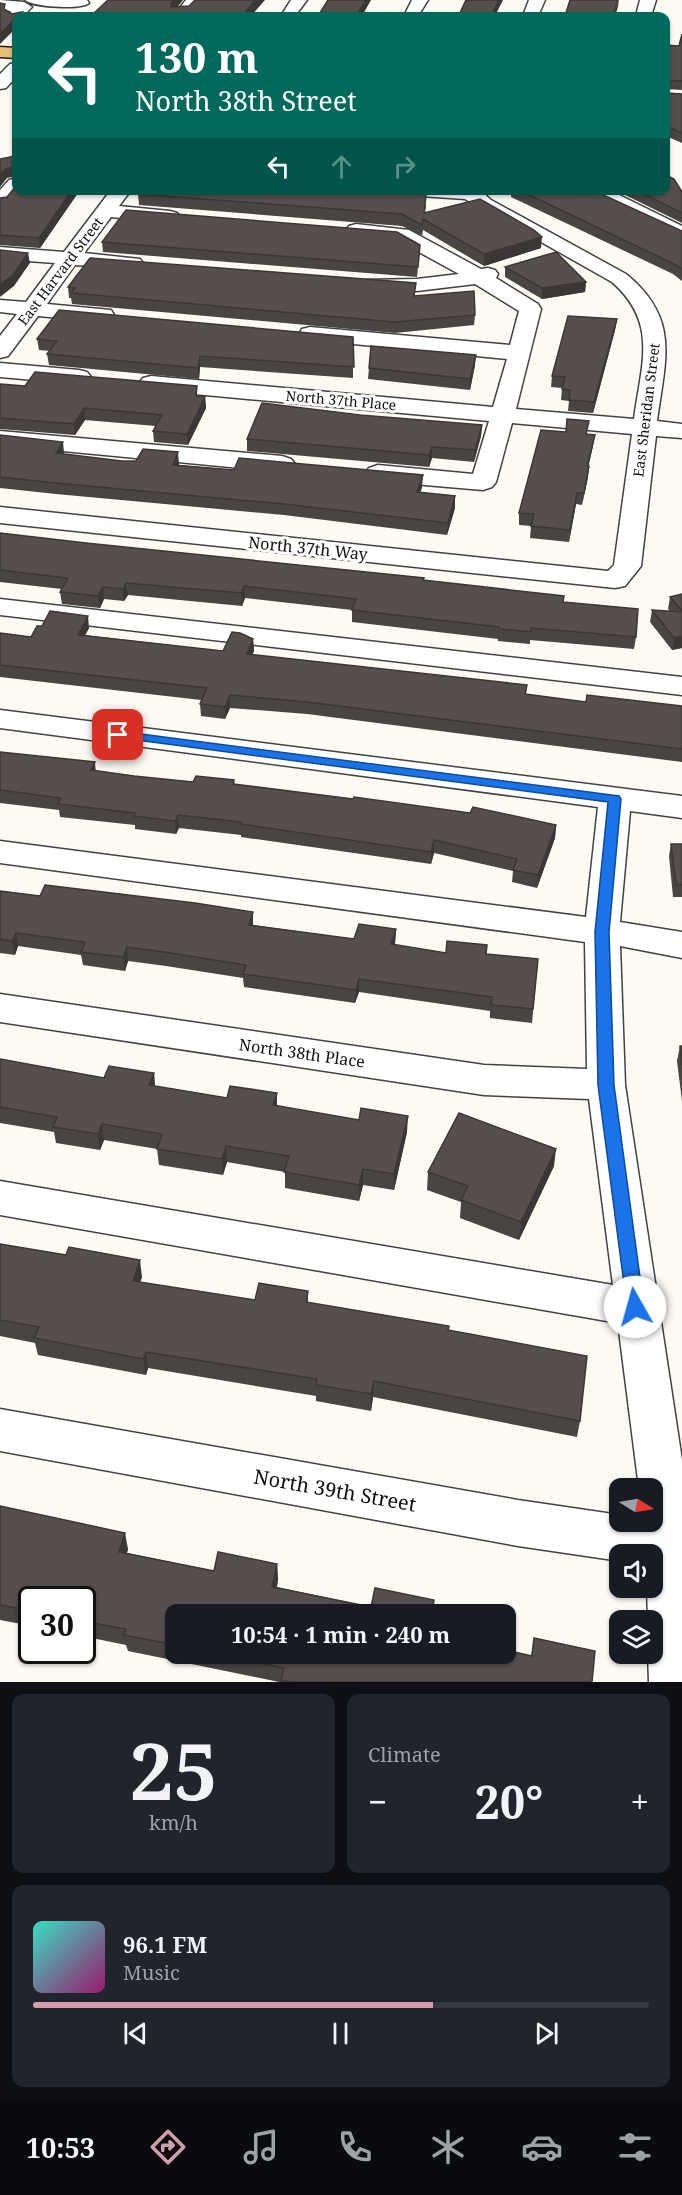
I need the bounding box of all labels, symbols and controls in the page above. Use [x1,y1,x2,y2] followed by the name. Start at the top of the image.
[135,28,259,85] text: 130 m
[36,36,114,114] icon: left
[135,82,357,119] text: North 38th Street
[262,150,295,183] icon: left
[325,150,358,183] icon: ahead
[388,150,421,183] icon: right
[13,213,107,329] street label: East Harvard Street
[628,342,664,478] street label: East Sheridan Street
[285,386,397,414] street label: North 37th Place
[247,531,370,565] street label: North 37th Way
[92,709,143,760] pin
[101,718,134,751] icon: arrive
[238,1033,366,1073] street label: North 38th Place
[603,1275,667,1339] position arrow
[252,1462,418,1518] street label: North 39th Street
[609,1478,663,1532] north arrow
[609,1478,663,1664] map controls
[609,1544,663,1598] button: sound
[18,1586,96,1664] speed limit sign: 30
[609,1610,663,1664] button: layers
[231,1619,450,1649] text: 10:54 · 1 min · 240 m
[129,1717,218,1823] text: 25
[368,1741,441,1768] text: Climate
[474,1771,543,1832] text: 20°
[368,1779,387,1824] text: −
[631,1779,649,1824] text: +
[149,1809,198,1836] text: km/h
[123,1929,207,1959] text: 96.1 FM
[123,1959,180,1986] text: Music
[119,2017,152,2050] icon: previous
[324,2017,357,2050] icon: pause
[530,2017,563,2050] icon: next
[147,2126,189,2168] icon: directions
[240,2126,282,2168] icon: music
[334,2126,376,2168] icon: phone
[427,2126,469,2168] icon: climate
[521,2126,563,2168] icon: car
[614,2126,656,2168] icon: filters
[26,2129,95,2166] text: 10:53

